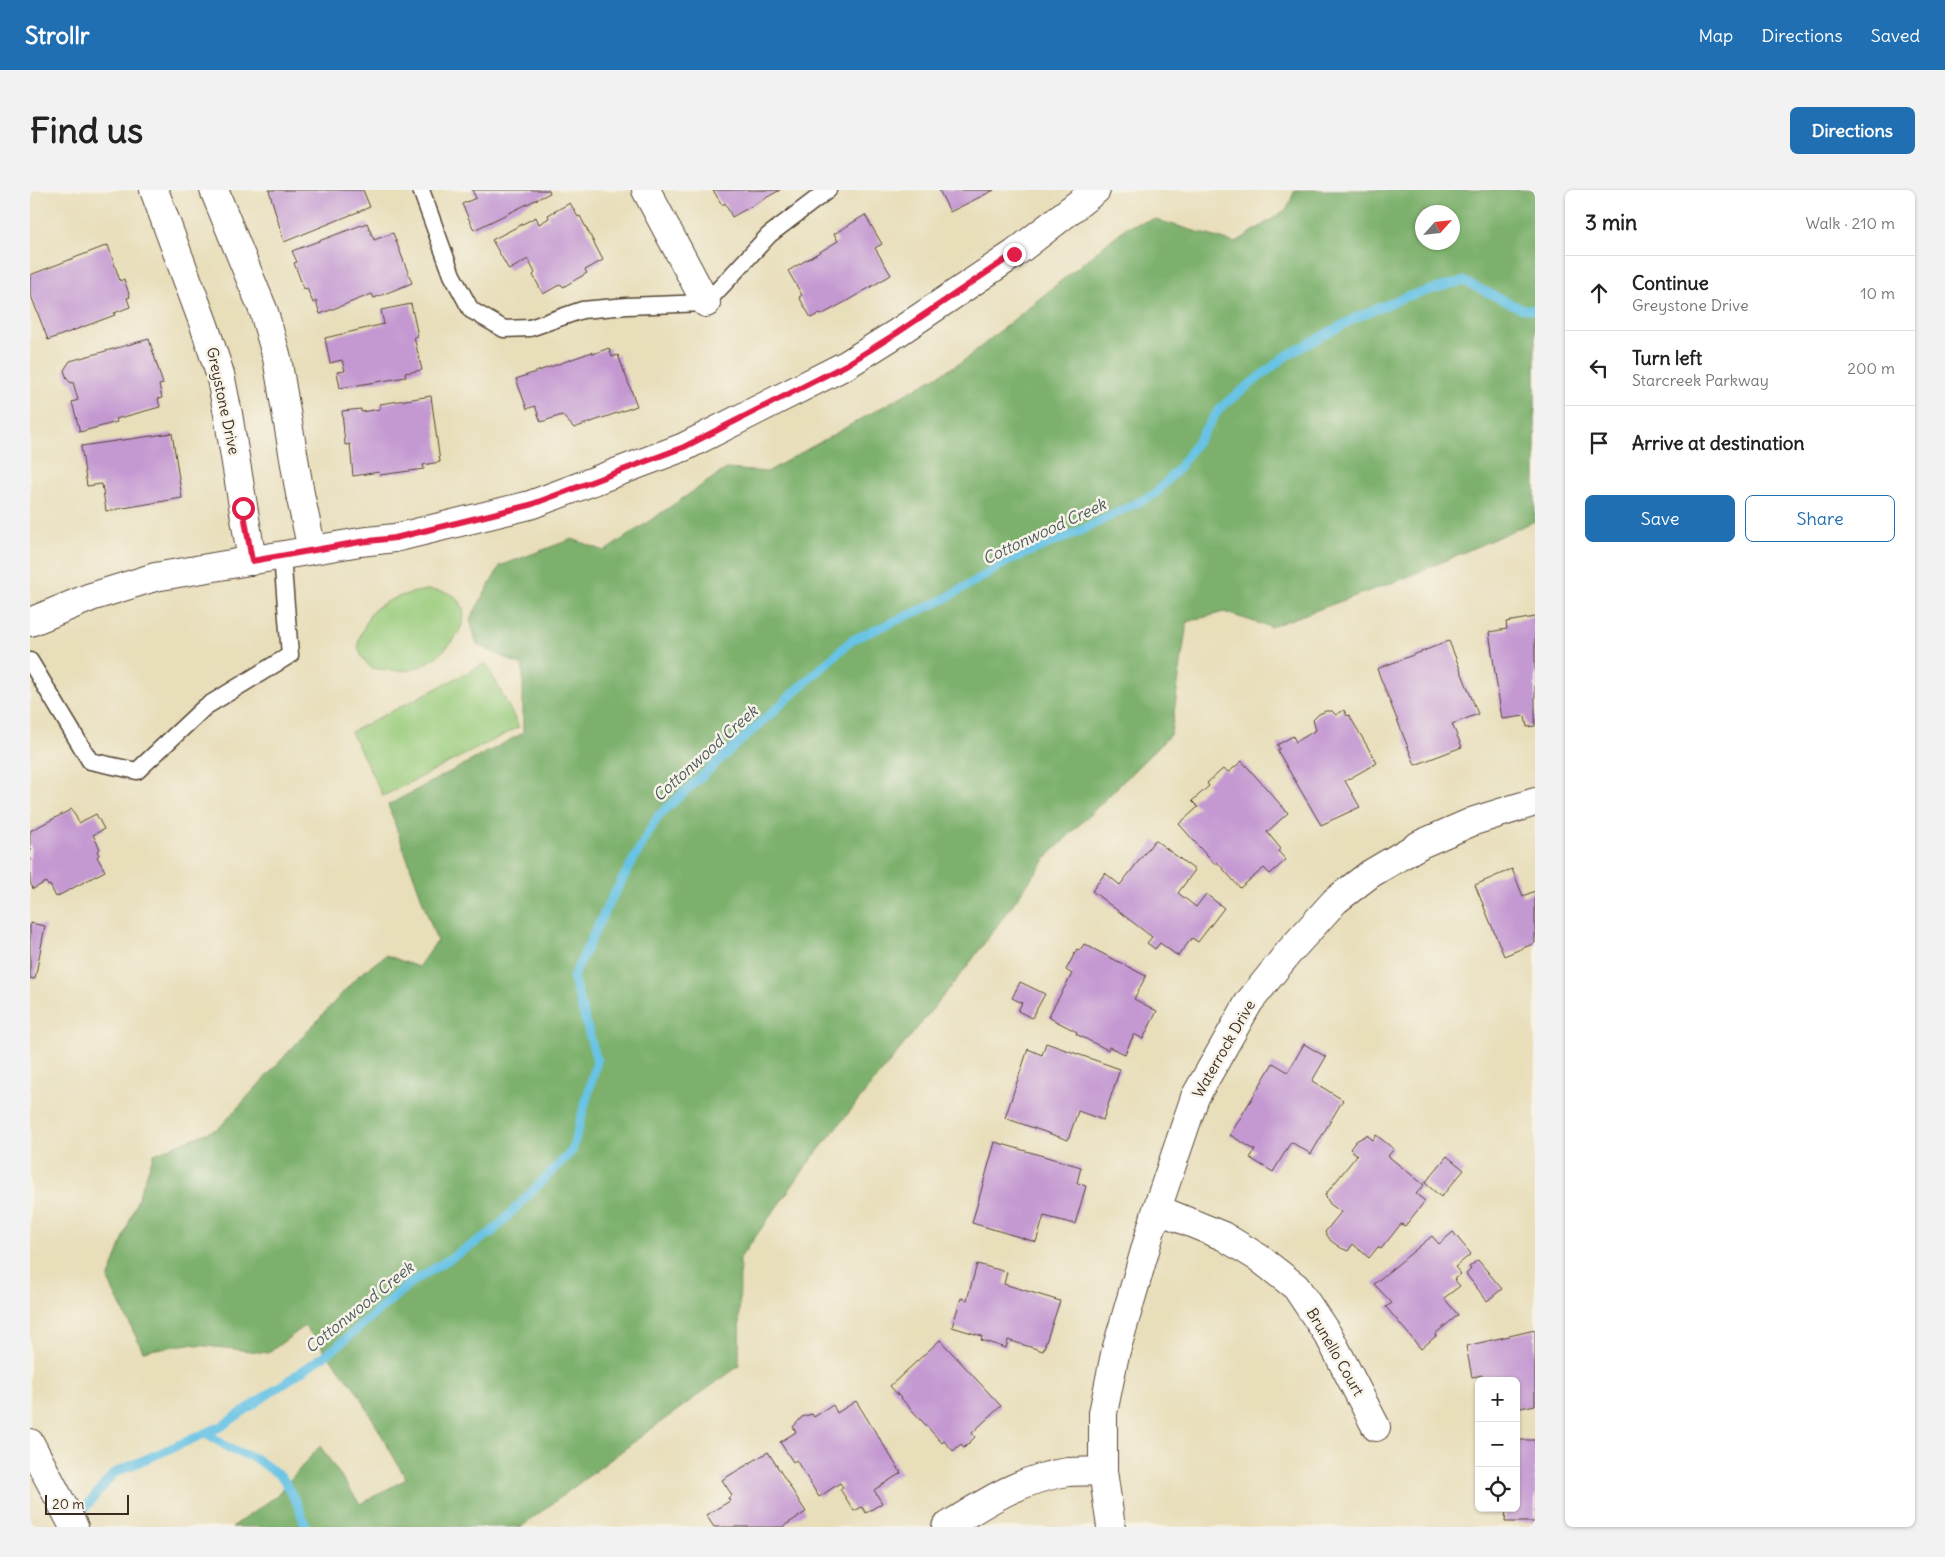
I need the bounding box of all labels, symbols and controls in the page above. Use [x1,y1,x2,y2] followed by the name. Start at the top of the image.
[25,20,90,50] text: Strollr
[1698,24,1733,47] text: Map
[1761,24,1843,47] text: Directions
[1871,24,1920,47] text: Saved
[1790,107,1915,154] button: Directions
[30,108,143,152] text: Find us
[1415,205,1460,250] north arrow
[1585,209,1637,236] text: 3 min
[1805,213,1895,233] text: Walk · 210 m
[1003,243,1026,266] route end
[1632,271,1709,295] text: Continue
[1585,279,1613,307] icon: ahead
[1860,283,1895,303] text: 10 m
[1632,295,1749,315] text: Greystone Drive
[203,345,244,456] street label: Greystone Drive
[1632,346,1702,370] text: Turn left
[1585,354,1613,382] icon: left
[1847,358,1895,378] text: 200 m
[1632,370,1769,390] text: Starcreek Parkway
[1585,429,1613,457] icon: arrive
[1632,431,1805,455] text: Arrive at destination
[979,493,1111,568] water label: Cottonwood Creek
[1585,495,1735,542] button: Save
[1745,495,1895,542] button: Share
[232,497,255,520] route start
[649,700,763,805] water label: Cottonwood Creek
[1188,997,1259,1101] street label: Waterrock Drive
[301,1256,419,1357] water label: Cottonwood Creek
[1303,1304,1368,1399] street label: Brunello Court
[1475,1377,1520,1512] map controls
[1475,1377,1520,1422] button: +
[1475,1422,1520,1467] button: −
[1475,1467,1520,1512] button: locate
[45,1492,129,1515] scale bar
[52,1495,85,1513] text: 20 m

